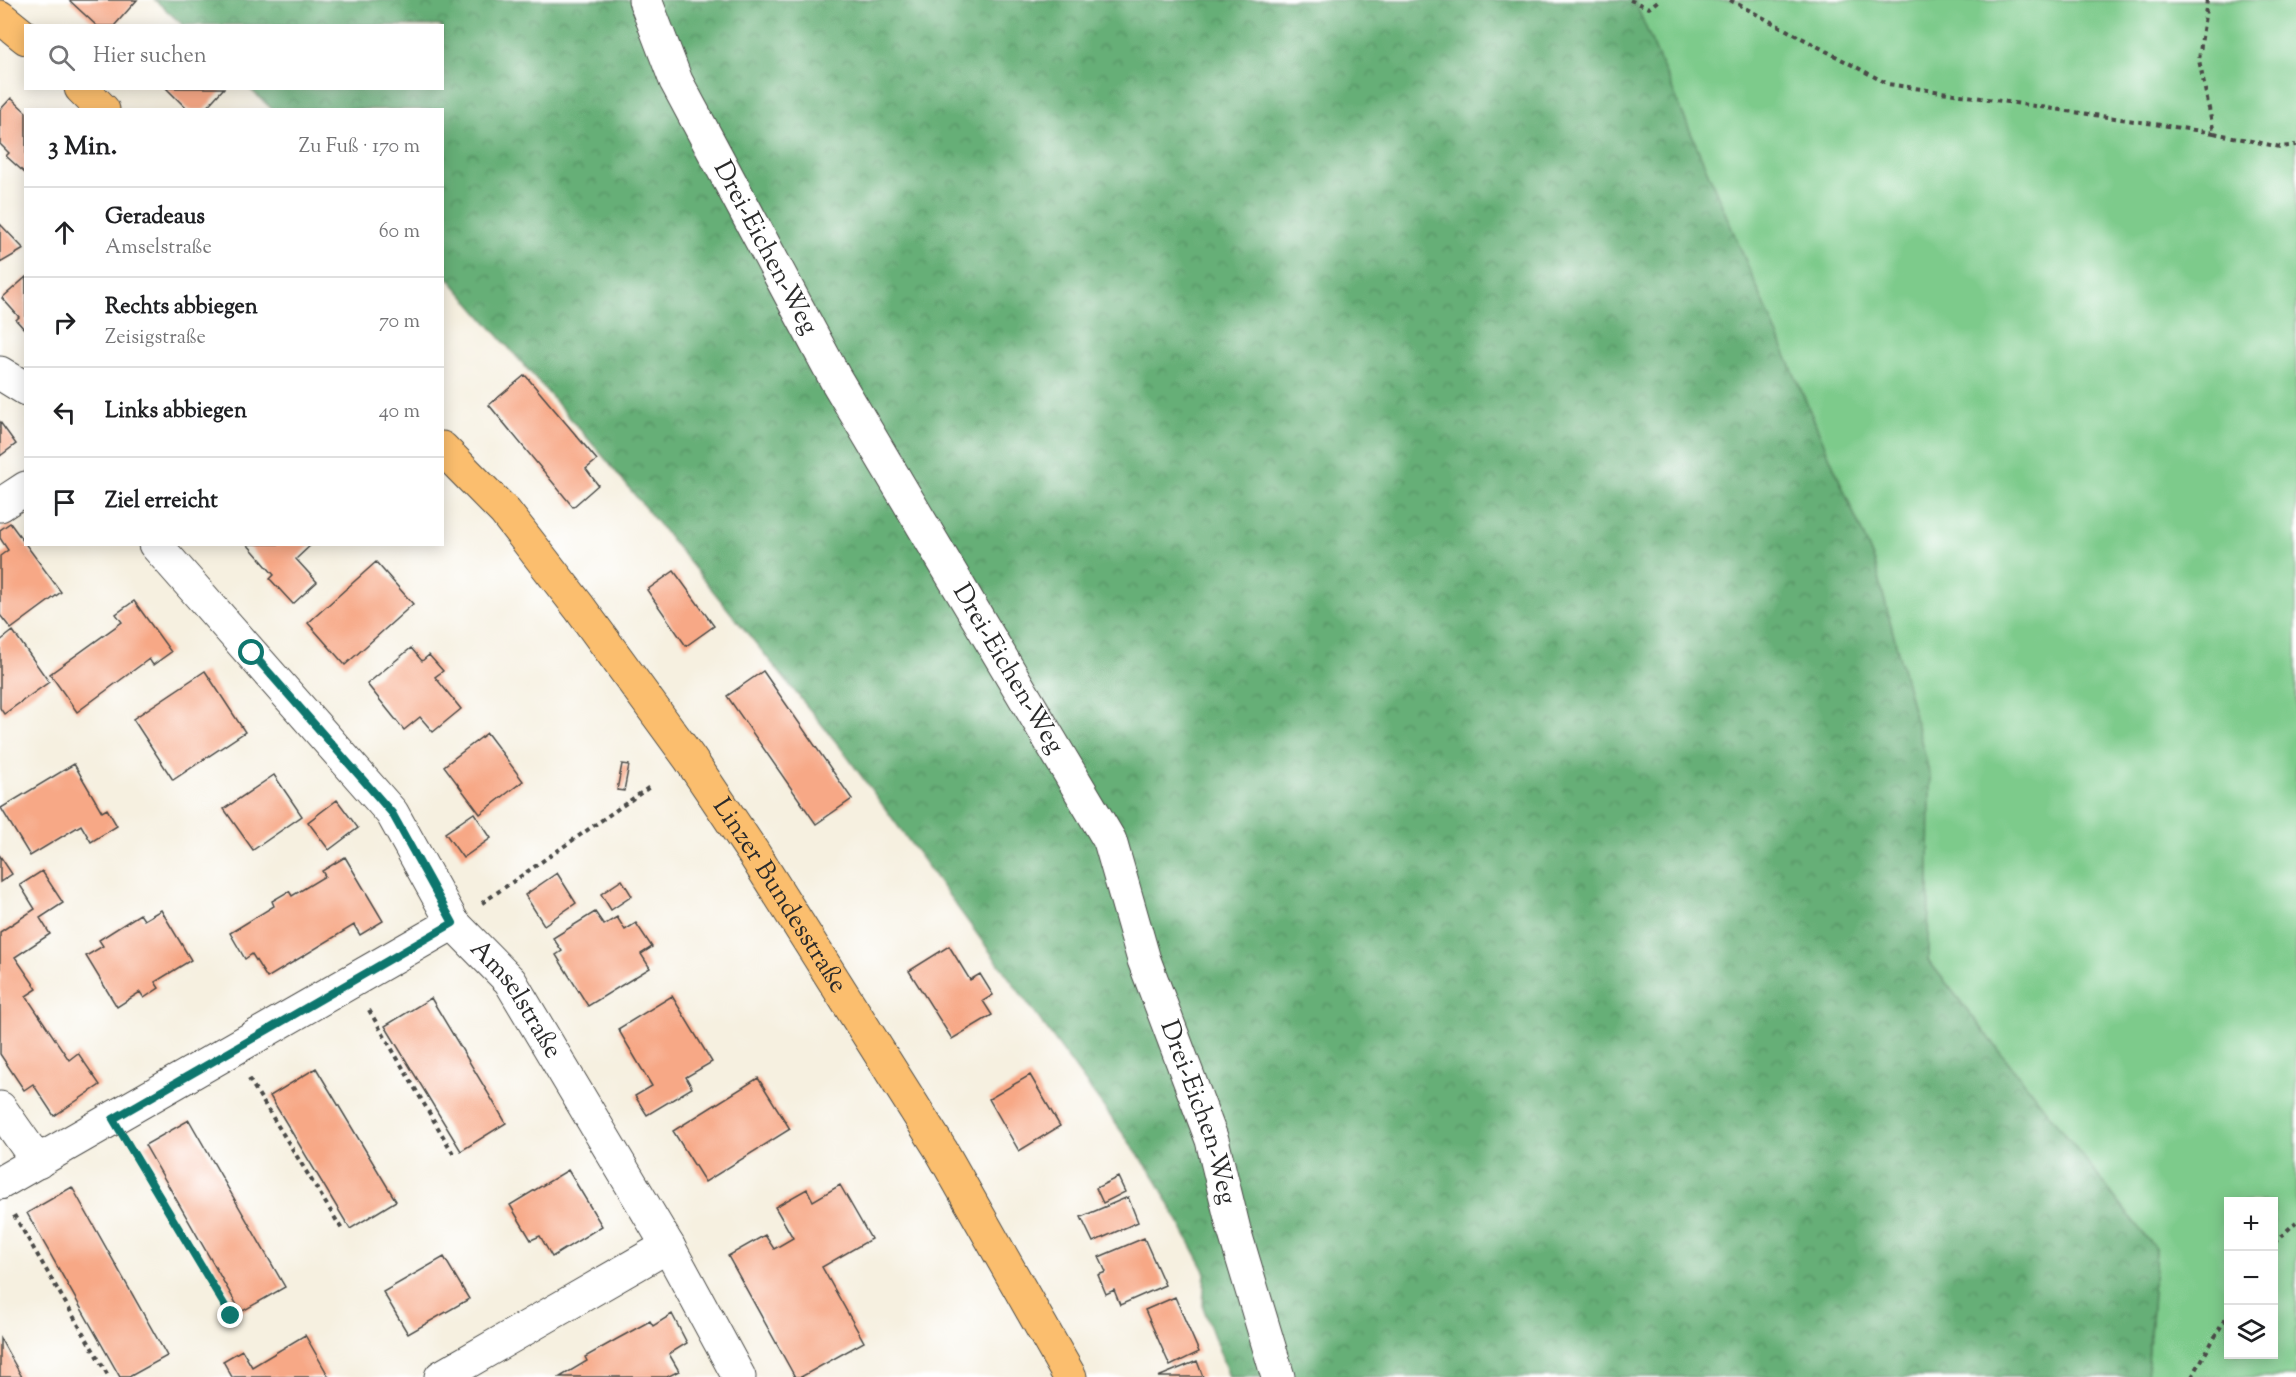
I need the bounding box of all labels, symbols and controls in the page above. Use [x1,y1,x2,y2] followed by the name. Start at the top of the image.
[24,24,444,90] search box
[45,41,78,74] icon: search
[93,41,207,73] text: Hier suchen
[48,129,117,166] text: 3 Min.
[299,133,420,162] text: Zu Fuß · 170 m
[704,154,827,341] street label: Drei-Eichen-Weg
[105,202,205,234] text: Geradeaus
[48,216,81,249] icon: ahead
[379,218,420,247] text: 60 m
[105,234,212,263] text: Amselstraße
[105,292,258,324] text: Rechts abbiegen
[48,306,81,339] icon: right
[379,308,420,337] text: 70 m
[105,324,206,353] text: Zeisigstraße
[48,396,81,429] icon: left
[105,396,247,428] text: Links abbiegen
[379,398,420,427] text: 40 m
[48,486,81,519] icon: arrive
[105,486,218,518] text: Ziel erreicht
[943,577,1073,761] street label: Drei-Eichen-Weg
[238,639,264,665] route start
[703,791,856,1001] street label: Linzer Bundesstraße
[461,932,571,1066] street label: Amselstraße
[1150,1015,1246,1208] street label: Drei-Eichen-Weg
[2224,1197,2278,1359] map controls
[2224,1197,2278,1251] button: +
[2224,1251,2278,1305] button: −
[217,1302,243,1328] route end
[2224,1305,2278,1359] button: layers

